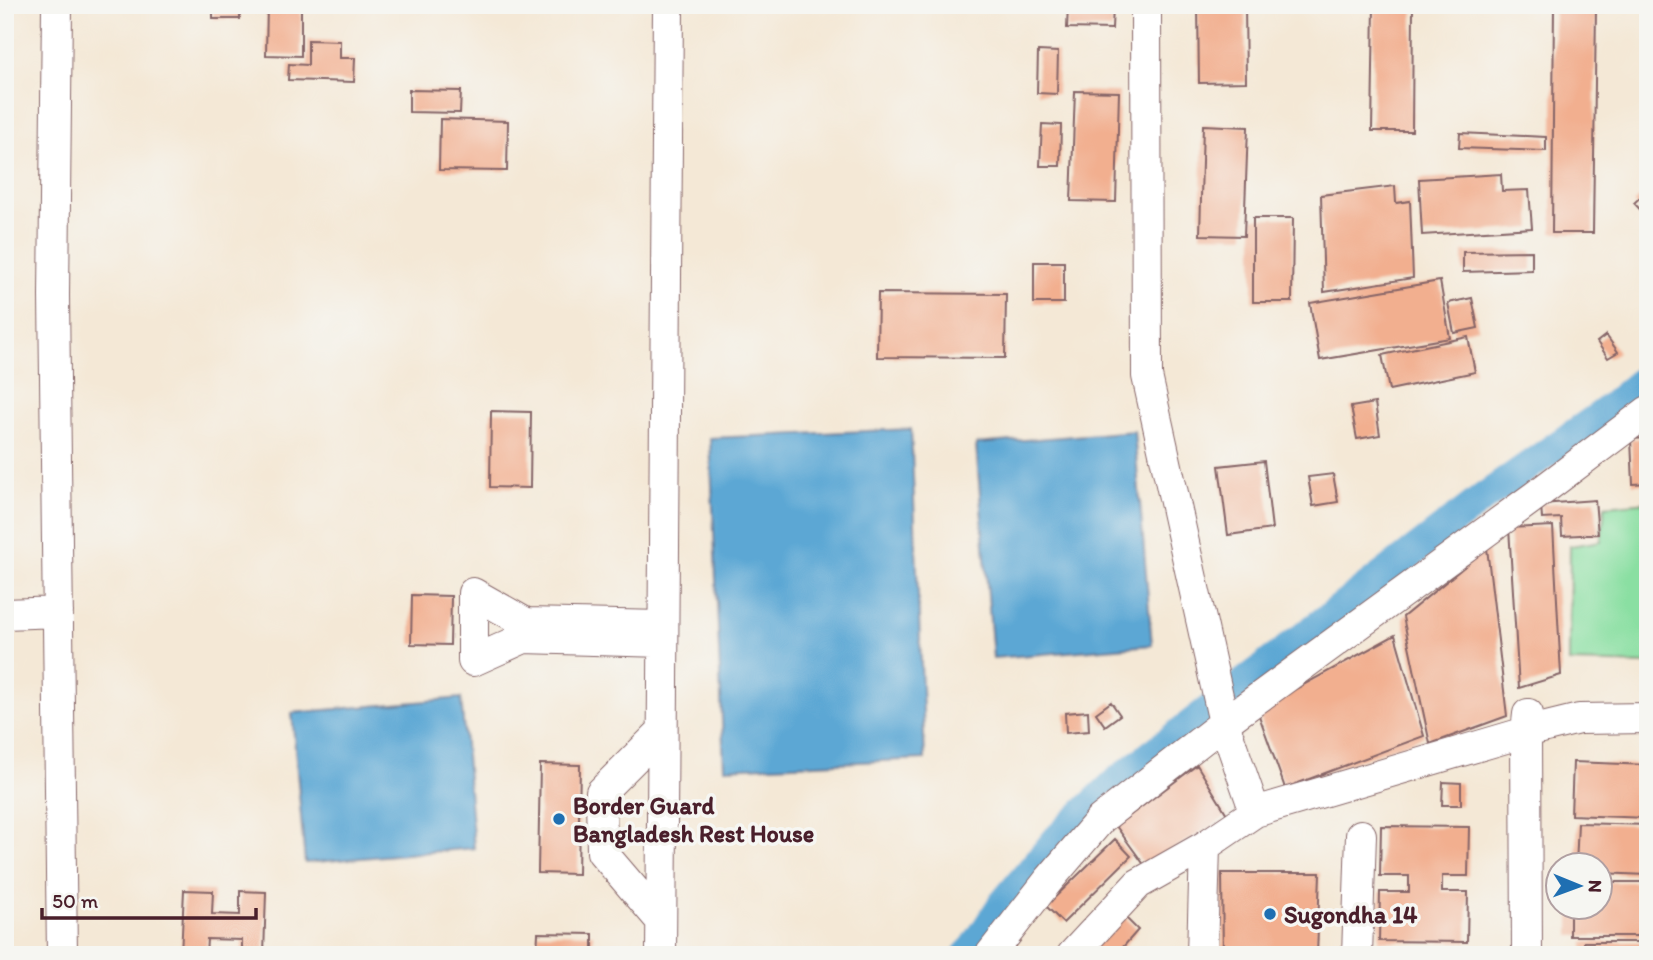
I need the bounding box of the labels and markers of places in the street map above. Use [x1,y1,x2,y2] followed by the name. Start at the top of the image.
[573,791,814,849] place label: Border Guard Bangladesh Rest House
[551,811,567,827] marker: Border Guard Bangladesh Rest House
[1284,900,1418,930] place label: Sugondha 14
[1262,906,1278,922] marker: Sugondha 14

